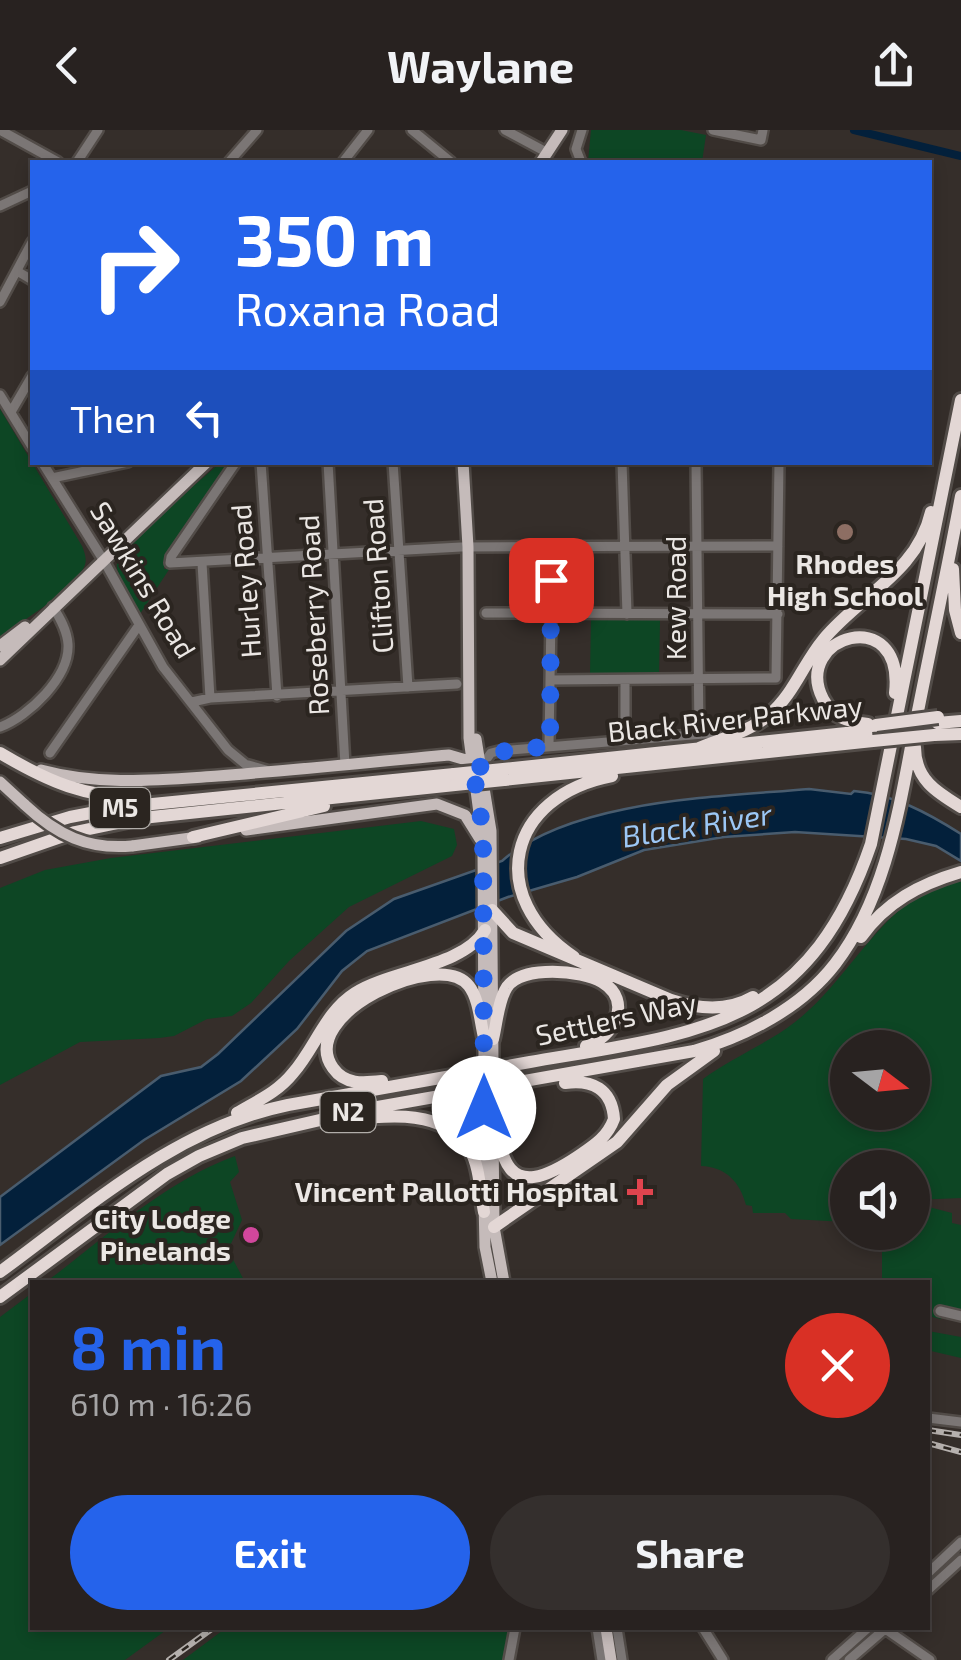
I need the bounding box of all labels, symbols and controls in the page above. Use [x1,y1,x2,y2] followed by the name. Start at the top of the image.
[40,38,95,93] icon: back
[387,38,574,92] text: Waylane
[866,38,921,93] icon: share
[235,196,434,280] text: 350 m
[70,200,200,330] icon: right
[235,281,501,335] text: Roxana Road
[177,390,232,445] icon: left
[70,395,157,441] text: Then
[84,495,204,664] street label: Sawkins Road
[355,497,399,655] street label: Clifton Road
[223,503,267,659] street label: Hurley Road
[291,514,335,716] street label: Roseberry Road
[834,521,856,543] marker: Rhodes High School
[658,536,692,660] street label: Kew Road
[509,538,594,623] pin
[767,546,924,612] place label: Rhodes High School
[524,553,579,608] icon: arrive
[606,688,864,748] street label: Black River Parkway
[90,788,150,828] road number: M5
[619,794,775,854] water label: Black River
[532,984,699,1052] street label: Settlers Way
[830,1030,930,1130] north arrow
[830,1030,930,1250] map controls
[432,1056,536,1160] position arrow
[320,1092,376,1132] road number: N2
[830,1150,930,1250] button: sound
[295,1174,619,1208] place label: Vincent Pallotti Hospital
[627,1179,653,1205] marker: Vincent Pallotti Hospital
[94,1201,231,1267] place label: City Lodge Pinelands
[240,1224,262,1246] marker: City Lodge Pinelands
[70,1310,226,1382] text: 8 min
[785,1313,890,1418] button: close
[70,1384,252,1422] text: 610 m · 16:26
[70,1495,470,1610] button: Exit
[490,1495,890,1610] button: Share

